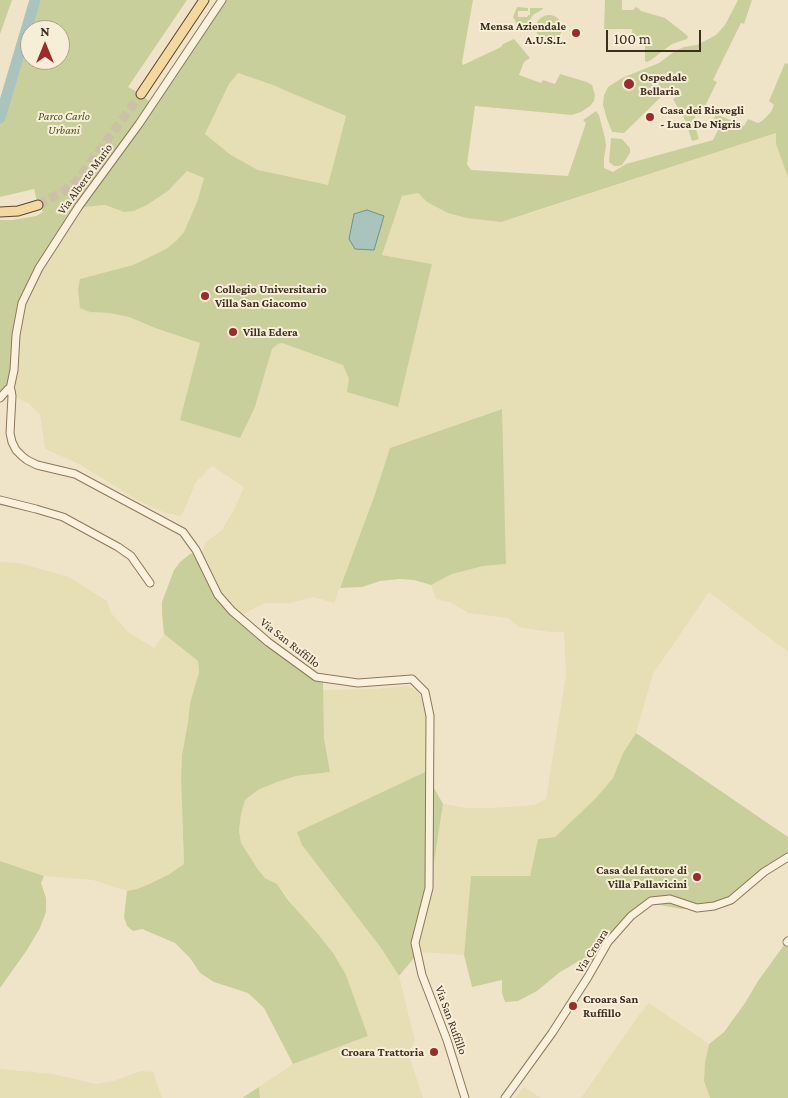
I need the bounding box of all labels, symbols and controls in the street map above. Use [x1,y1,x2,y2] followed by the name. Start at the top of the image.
[480,19,566,47] place label: Mensa Aziendale A.U.S.L.
[20,20,70,70] north arrow
[608,20,703,52] scale bar
[40,23,50,39] text: N
[570,27,582,39] marker: Mensa Aziendale A.U.S.L.
[614,31,651,47] text: 100 m
[640,70,687,98] place label: Ospedale Bellaria
[622,77,636,91] marker: Ospedale Bellaria
[660,103,744,131] place label: Casa dei Risvegli - Luca De Nigris
[38,109,90,137] park label: Parco Carlo Urbani
[644,111,656,123] marker: Casa dei Risvegli - Luca De Nigris
[54,141,116,217] street label: Via Alberto Mario
[215,282,327,310] place label: Collegio Universitario Villa San Giacomo
[199,290,211,302] marker: Collegio Universitario Villa San Giacomo
[243,325,298,339] place label: Villa Edera
[227,326,239,338] marker: Villa Edera
[257,615,323,671] street label: Via San Ruffillo
[596,863,687,891] place label: Casa del fattore di Villa Pallavicini
[691,871,703,883] marker: Casa del fattore di Villa Pallavicini
[572,926,612,976] street label: Via Croara
[432,983,470,1057] street label: Via San Ruffillo
[583,992,638,1020] place label: Croara San Ruffillo
[567,1000,579,1012] marker: Croara San Ruffillo
[341,1045,424,1059] place label: Croara Trattoria
[428,1046,440,1058] marker: Croara Trattoria

